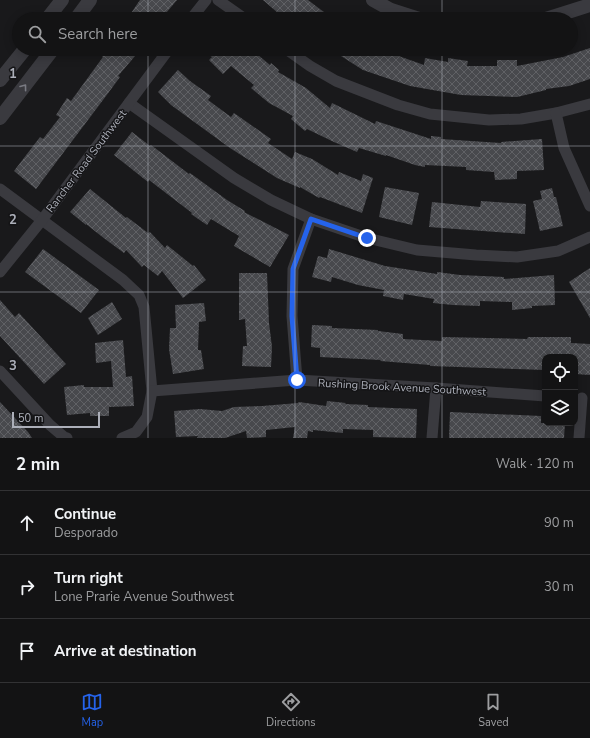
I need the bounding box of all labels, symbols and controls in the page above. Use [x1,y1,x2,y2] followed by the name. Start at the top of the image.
[12,12,578,56] search box
[26,23,48,45] icon: search
[58,24,138,44] text: Search here
[9,65,17,83] text: 1
[19,85,26,92] one-way arrow
[43,107,130,216] street label: Rancher Road Southwest
[9,211,17,229] text: 2
[358,229,376,247] route end
[542,354,578,426] map controls
[542,354,578,390] button: locate
[9,357,17,375] text: 3
[288,371,306,389] route start
[317,376,487,399] street label: Rushing Brook Avenue Southwest
[542,390,578,426] button: layers
[12,410,100,429] scale bar
[18,411,43,426] text: 50 m
[16,453,60,476] text: 2 min
[496,455,574,473] text: Walk · 120 m
[54,504,116,524] text: Continue
[16,512,38,534] icon: ahead
[544,514,574,532] text: 90 m
[54,524,118,542] text: Desporado
[54,568,123,588] text: Turn right
[16,576,38,598] icon: right
[544,578,574,596] text: 30 m
[54,588,234,606] text: Lone Prarie Avenue Southwest
[16,640,38,662] icon: arrive
[54,641,197,661] text: Arrive at destination
[81,691,103,730] tab: Map
[266,691,316,730] tab: Directions
[478,691,509,730] tab: Saved

